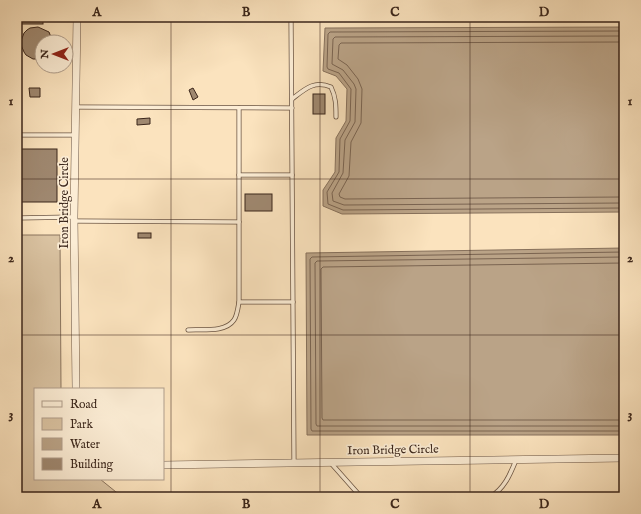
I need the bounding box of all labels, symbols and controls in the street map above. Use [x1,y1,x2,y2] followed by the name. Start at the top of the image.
[92,4,103,21] text: A
[242,4,251,21] text: B
[390,4,400,21] text: C
[539,4,550,21] text: D
[34,34,74,74] north arrow
[38,49,52,60] text: N
[9,93,14,110] text: 1
[628,93,633,110] text: 1
[57,157,72,249] street label: Iron Bridge Circle
[8,250,14,267] text: 2
[627,250,633,267] text: 2
[34,388,164,480] legend
[70,397,98,412] text: Road
[9,406,14,423] text: 3
[628,406,633,423] text: 3
[70,417,93,432] text: Park
[70,437,101,452] text: Water
[347,442,439,458] street label: Iron Bridge Circle
[70,457,114,472] text: Building
[92,496,103,513] text: A
[242,496,251,513] text: B
[390,496,400,513] text: C
[539,496,550,513] text: D

